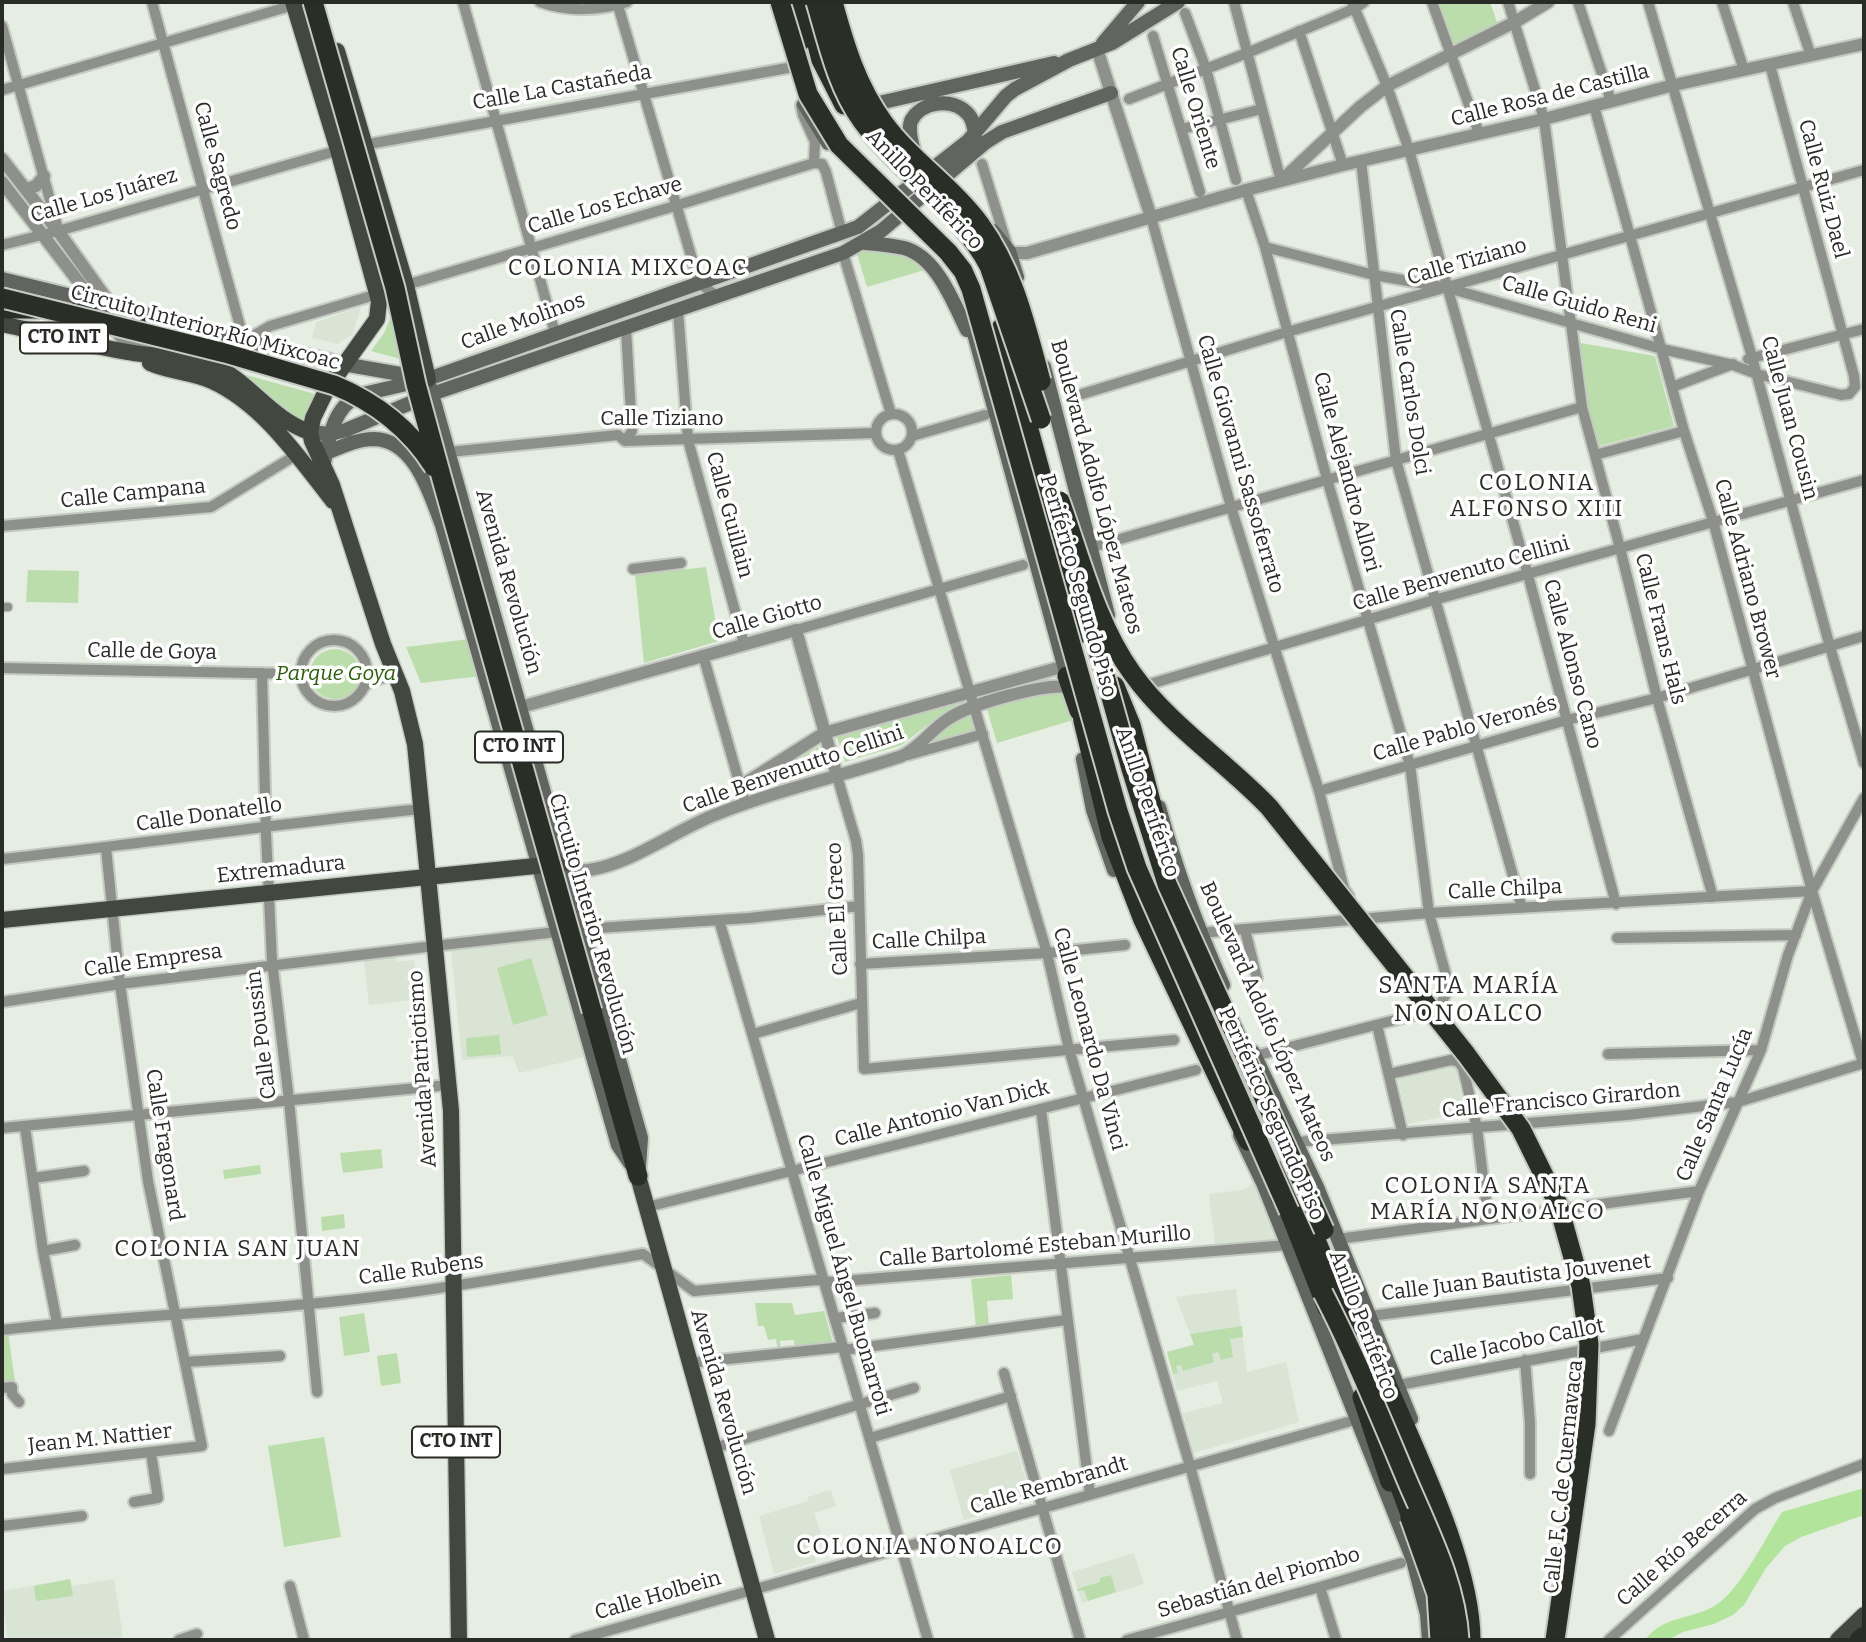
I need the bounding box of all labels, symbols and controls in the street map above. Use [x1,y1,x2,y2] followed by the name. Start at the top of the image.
[1164,44,1226,172] street label: Calle Oriente
[1448,59,1652,133] street label: Calle Rosa de Castilla
[471,60,653,116] street label: Calle La Castañeda
[188,99,246,233] street label: Calle Sagredo
[1792,117,1854,261] street label: Calle Ruiz Dael
[860,125,988,255] street label: Anillo Periférico
[28,163,180,229] street label: Calle Los Juárez
[525,172,685,240] street label: Calle Los Echave
[1404,233,1530,291] street label: Calle Tiziano
[510,255,746,283] district label: COLONIA MIXCOAC
[1499,271,1659,339] street label: Calle Guido Reni
[68,280,342,376] street label: Circuito Interior Río Mixcoac
[457,288,589,356] street label: Calle Molinos
[1383,307,1435,477] street label: Calle Carlos Dolci
[20,322,108,354] road number: CTO INT
[1191,332,1289,596] street label: Calle Giovanni Sassoferrato
[1755,333,1823,503] street label: Calle Juan Cousin
[1044,337,1148,637] street label: Boulevard Adolfo López Mateos
[1307,369,1385,575] street label: Calle Alejandro Allori
[600,406,724,432] street label: Calle Tiziano
[700,449,758,581] street label: Calle Guillain
[1451,470,1623,524] district label: COLONIA ALFONSO XIII
[1034,472,1122,700] street label: Periférico Segundo Piso
[59,474,207,514] street label: Calle Campana
[1708,476,1786,682] street label: Calle Adriano Brower
[469,486,547,678] street label: Avenida Revolución
[1350,531,1572,617] street label: Calle Benvenuto Cellini
[1629,551,1691,707] street label: Calle Frans Hals
[1537,576,1607,752] street label: Calle Alonso Cano
[709,590,825,646] street label: Calle Giotto
[87,638,217,666] street label: Calle de Goya
[276,661,396,687] park label: Parque Goya
[1370,691,1560,767] street label: Calle Pablo Veronés
[679,720,907,820] street label: Calle Benvenutto Cellini
[1109,723,1185,881] street label: Anillo Periférico
[475,732,563,762] road number: CTO INT
[543,791,641,1057] street label: Circuito Interior Revolución
[134,792,284,838] street label: Calle Donatello
[822,841,854,977] street label: Calle El Greco
[216,851,346,889] street label: Extremadura
[1447,874,1563,906] street label: Calle Chilpa
[1194,878,1340,1166] street label: Boulevard Adolfo López Mateos
[871,924,987,956] street label: Calle Chilpa
[1047,925,1131,1153] street label: Calle Leonardo Da Vinci
[82,939,224,983] street label: Calle Empresa
[242,969,282,1101] street label: Calle Poussin
[404,969,442,1169] street label: Avenida Patriotismo
[1380,972,1558,1028] district label: SANTA MARÍA NONOALCO
[1213,1003,1329,1225] street label: Periférico Segundo Piso
[1671,1024,1759,1186] street label: Calle Santa Lucía
[140,1067,188,1223] street label: Calle Fragonard
[832,1075,1052,1153] street label: Calle Antonio Van Dick
[1441,1078,1681,1124] street label: Calle Francisco Girardon
[791,1131,895,1419] street label: Calle Miguel Ángel Buonarroti
[1372,1173,1604,1227] district label: COLONIA SANTA MARÍA NONOALCO
[878,1221,1192,1273] street label: Calle Bartolomé Esteban Murillo
[116,1236,360,1264] district label: COLONIA SAN JUAN
[1323,1247,1403,1403] street label: Anillo Periférico
[357,1249,485,1291] street label: Calle Rubens
[1380,1249,1652,1307] street label: Calle Juan Bautista Jouvenet
[684,1306,762,1498] street label: Avenida Revolución
[1427,1314,1607,1372] street label: Calle Jacobo Callot
[1539,1359,1589,1595] street label: Calle F. C. de Cuernavaca
[27,1419,173,1459] street label: Jean M. Nattier
[412,1426,500,1458] road number: CTO INT
[967,1451,1131,1521] street label: Calle Rembrandt
[1612,1486,1752,1612] street label: Calle Río Becerra
[798,1534,1062,1562] district label: COLONIA NONOALCO
[1155,1542,1363,1624] street label: Sebastián del Piombo
[592,1566,724,1626] street label: Calle Holbein

